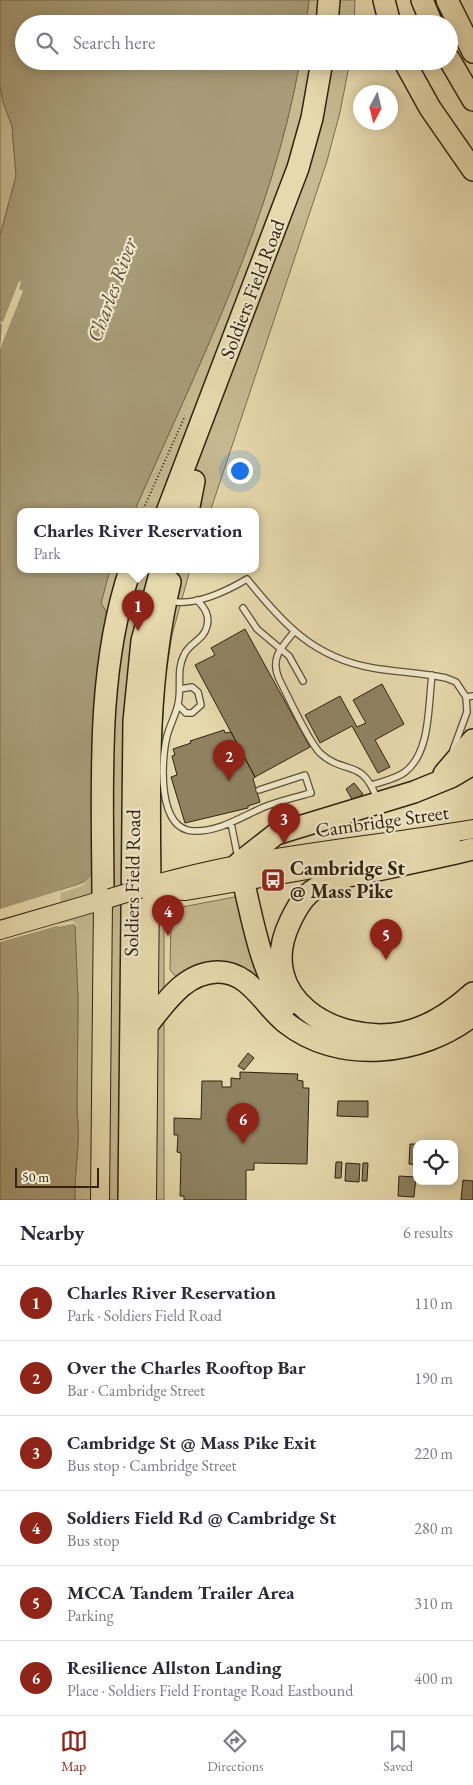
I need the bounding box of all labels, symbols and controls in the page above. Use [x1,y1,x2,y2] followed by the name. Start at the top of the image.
[15,15,458,70] search box
[33,29,61,57] icon: search
[73,30,155,55] text: Search here
[353,85,398,130] north arrow
[213,215,291,362] street label: Soldiers Field Road
[80,233,143,346] water label: Charles River
[227,458,253,484] your location
[17,508,259,573] popup
[34,518,242,543] text: Charles River Reservation
[34,543,61,564] text: Park
[122,590,154,631] pin: 1
[213,740,245,781] pin: 2
[314,799,451,843] street label: Cambridge Street
[268,803,300,844] pin: 3
[118,808,146,957] street label: Soldiers Field Road
[290,855,405,904] place label: Cambridge St @ Mass Pike
[260,867,286,893] bus stop icon: Cambridge St @ Mass Pike
[152,895,184,936] pin: 4
[370,919,402,960] pin: 5
[227,1103,259,1144] pin: 6
[413,1140,458,1185] map controls
[413,1140,458,1185] button: locate
[15,1165,99,1188] scale bar
[22,1168,49,1186] text: 50 m
[20,1219,84,1246] text: Nearby
[403,1222,453,1243] text: 6 results
[67,1280,276,1305] text: Charles River Reservation
[32,1293,40,1314] text: 1
[414,1293,453,1314] text: 110 m
[67,1305,222,1326] text: Park · Soldiers Field Road
[67,1355,306,1380] text: Over the Charles Rooftop Bar
[32,1368,40,1389] text: 2
[414,1368,453,1389] text: 190 m
[67,1380,205,1401] text: Bar · Cambridge Street
[67,1430,316,1455] text: Cambridge St @ Mass Pike Exit
[32,1443,40,1464] text: 3
[414,1443,453,1464] text: 220 m
[67,1455,237,1476] text: Bus stop · Cambridge Street
[67,1505,336,1530] text: Soldiers Field Rd @ Cambridge St
[32,1518,40,1539] text: 4
[414,1518,453,1539] text: 280 m
[67,1530,120,1551] text: Bus stop
[67,1580,294,1605] text: MCCA Tandem Trailer Area
[32,1593,40,1614] text: 5
[414,1593,453,1614] text: 310 m
[67,1605,114,1626] text: Parking
[67,1655,282,1680] text: Resilience Allston Landing
[32,1668,40,1689] text: 6
[414,1668,453,1689] text: 400 m
[67,1680,353,1701] text: Place · Soldiers Field Frontage Road Eastbound
[60,1727,88,1775] tab: Map
[207,1727,264,1775] tab: Directions
[383,1727,413,1775] tab: Saved

